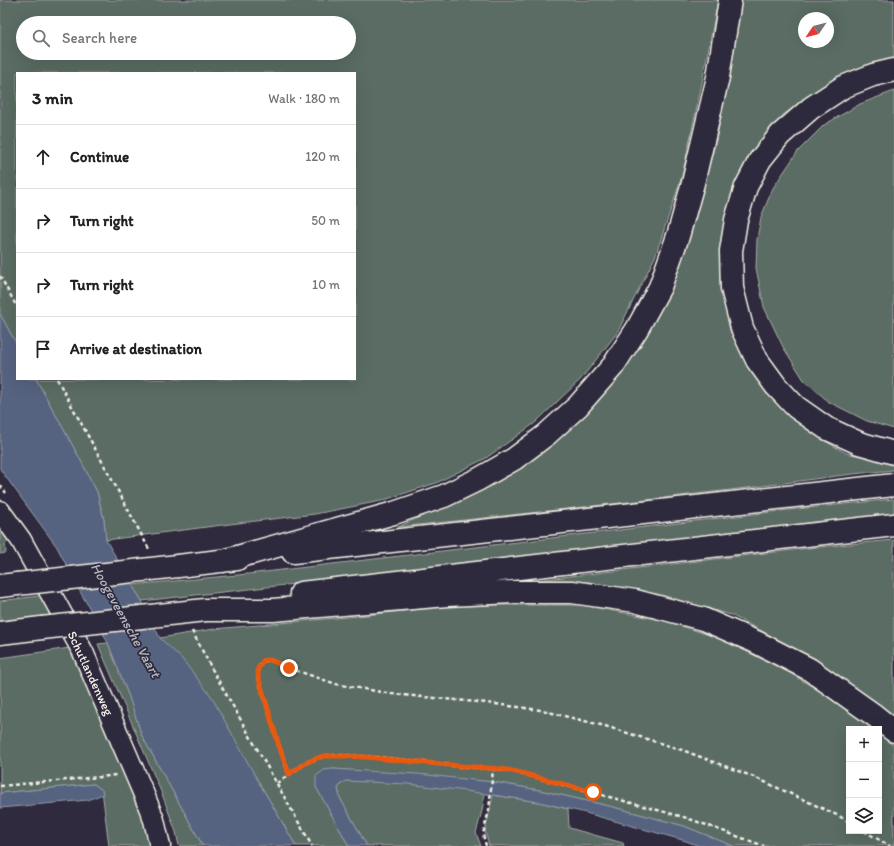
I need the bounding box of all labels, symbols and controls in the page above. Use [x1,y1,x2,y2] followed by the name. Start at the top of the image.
[798,12,834,48] north arrow
[16,16,356,60] search box
[30,27,52,49] icon: search
[62,29,137,47] text: Search here
[32,88,73,108] text: 3 min
[268,91,340,106] text: Walk · 180 m
[32,146,54,168] icon: ahead
[70,148,129,166] text: Continue
[305,149,340,164] text: 120 m
[32,210,54,232] icon: right
[70,212,134,230] text: Turn right
[311,213,340,228] text: 50 m
[32,274,54,296] icon: right
[70,276,134,294] text: Turn right
[312,277,340,292] text: 10 m
[32,338,54,360] icon: arrive
[70,340,202,358] text: Arrive at destination
[87,560,165,682] water label: Hoogeveensche Vaart
[64,629,117,718] street label: Schutlandenweg
[280,659,298,677] route end
[846,726,882,834] map controls
[846,726,882,762] button: +
[846,762,882,798] button: −
[584,783,602,801] route start
[846,798,882,834] button: layers

